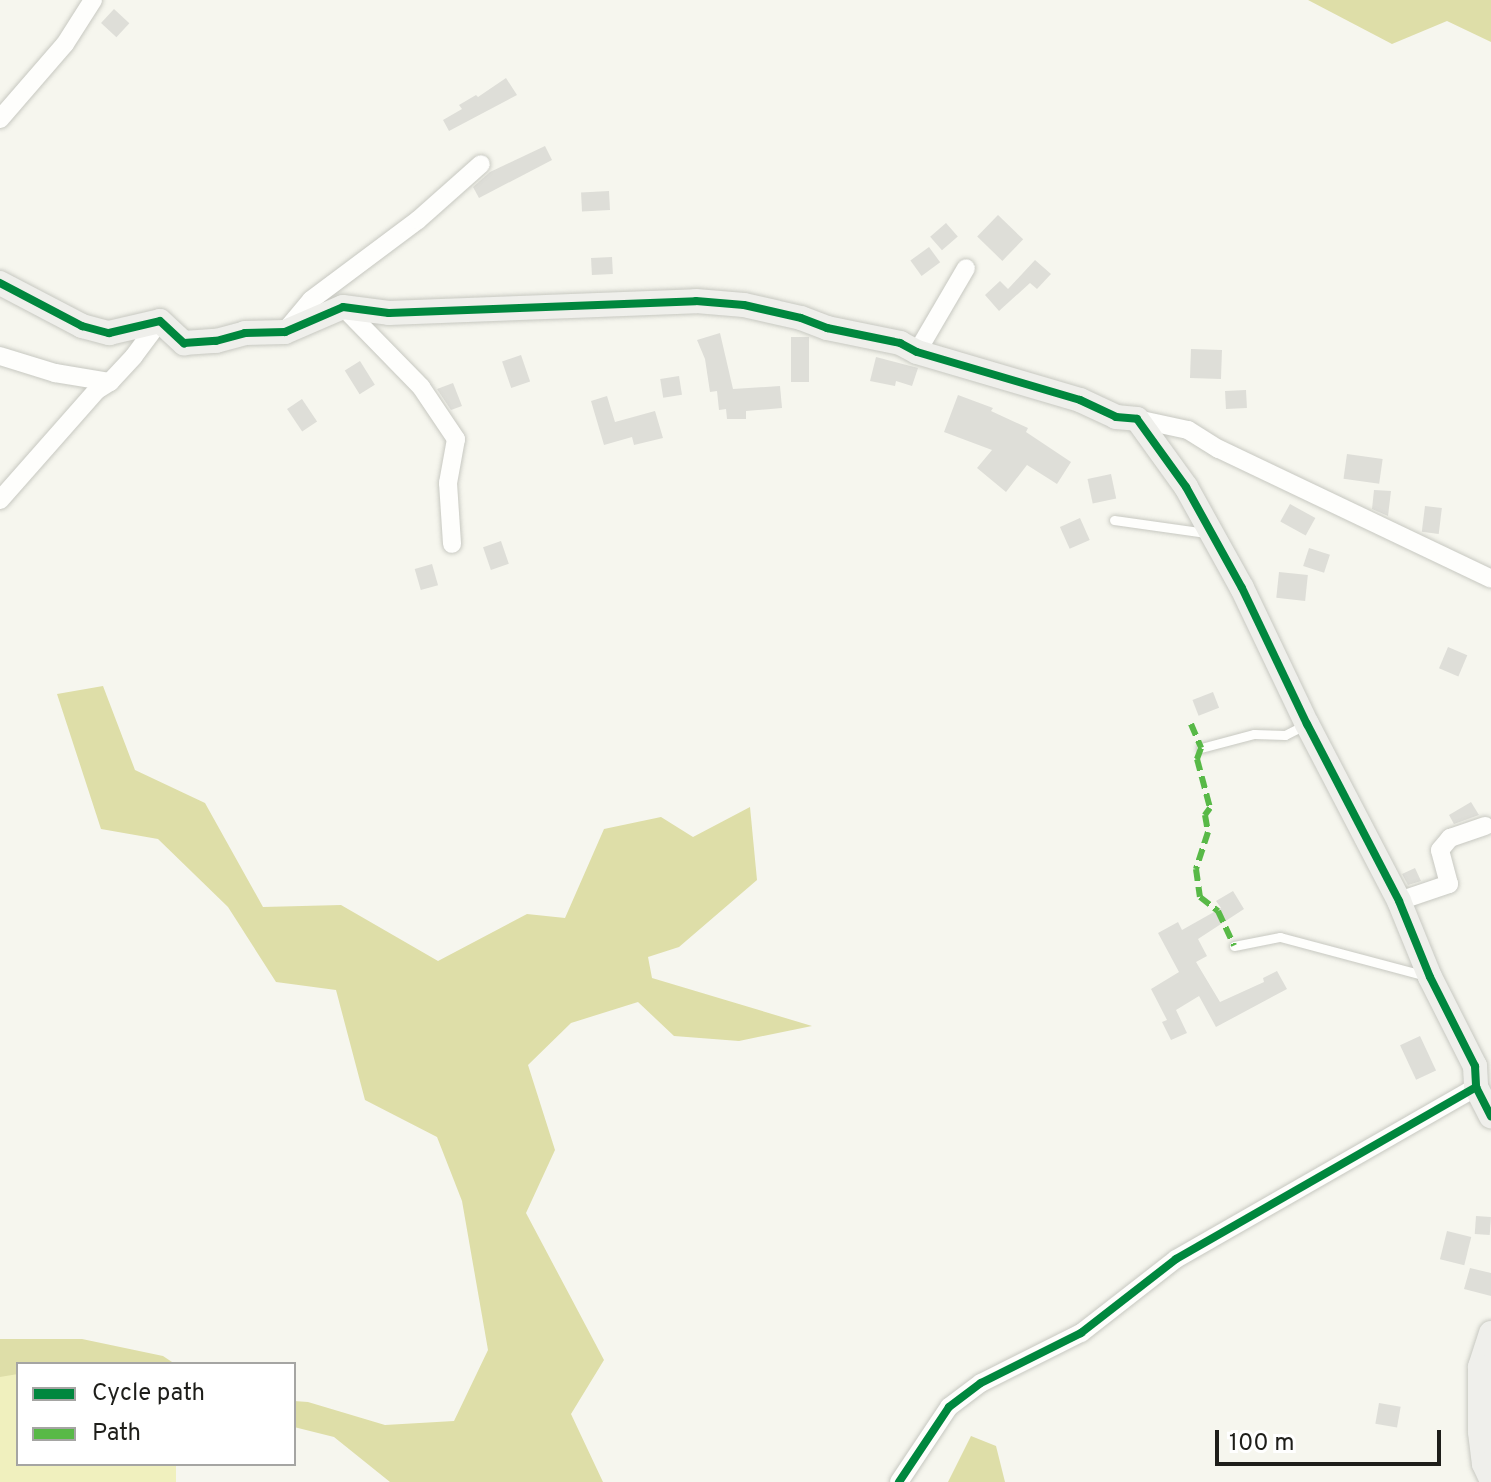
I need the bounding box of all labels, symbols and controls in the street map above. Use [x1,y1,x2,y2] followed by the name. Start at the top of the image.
[16,1362,296,1466] legend
[92,1379,205,1409] text: Cycle path
[1219,1414,1445,1464] scale bar
[92,1419,141,1449] text: Path
[1229,1429,1295,1459] text: 100 m

